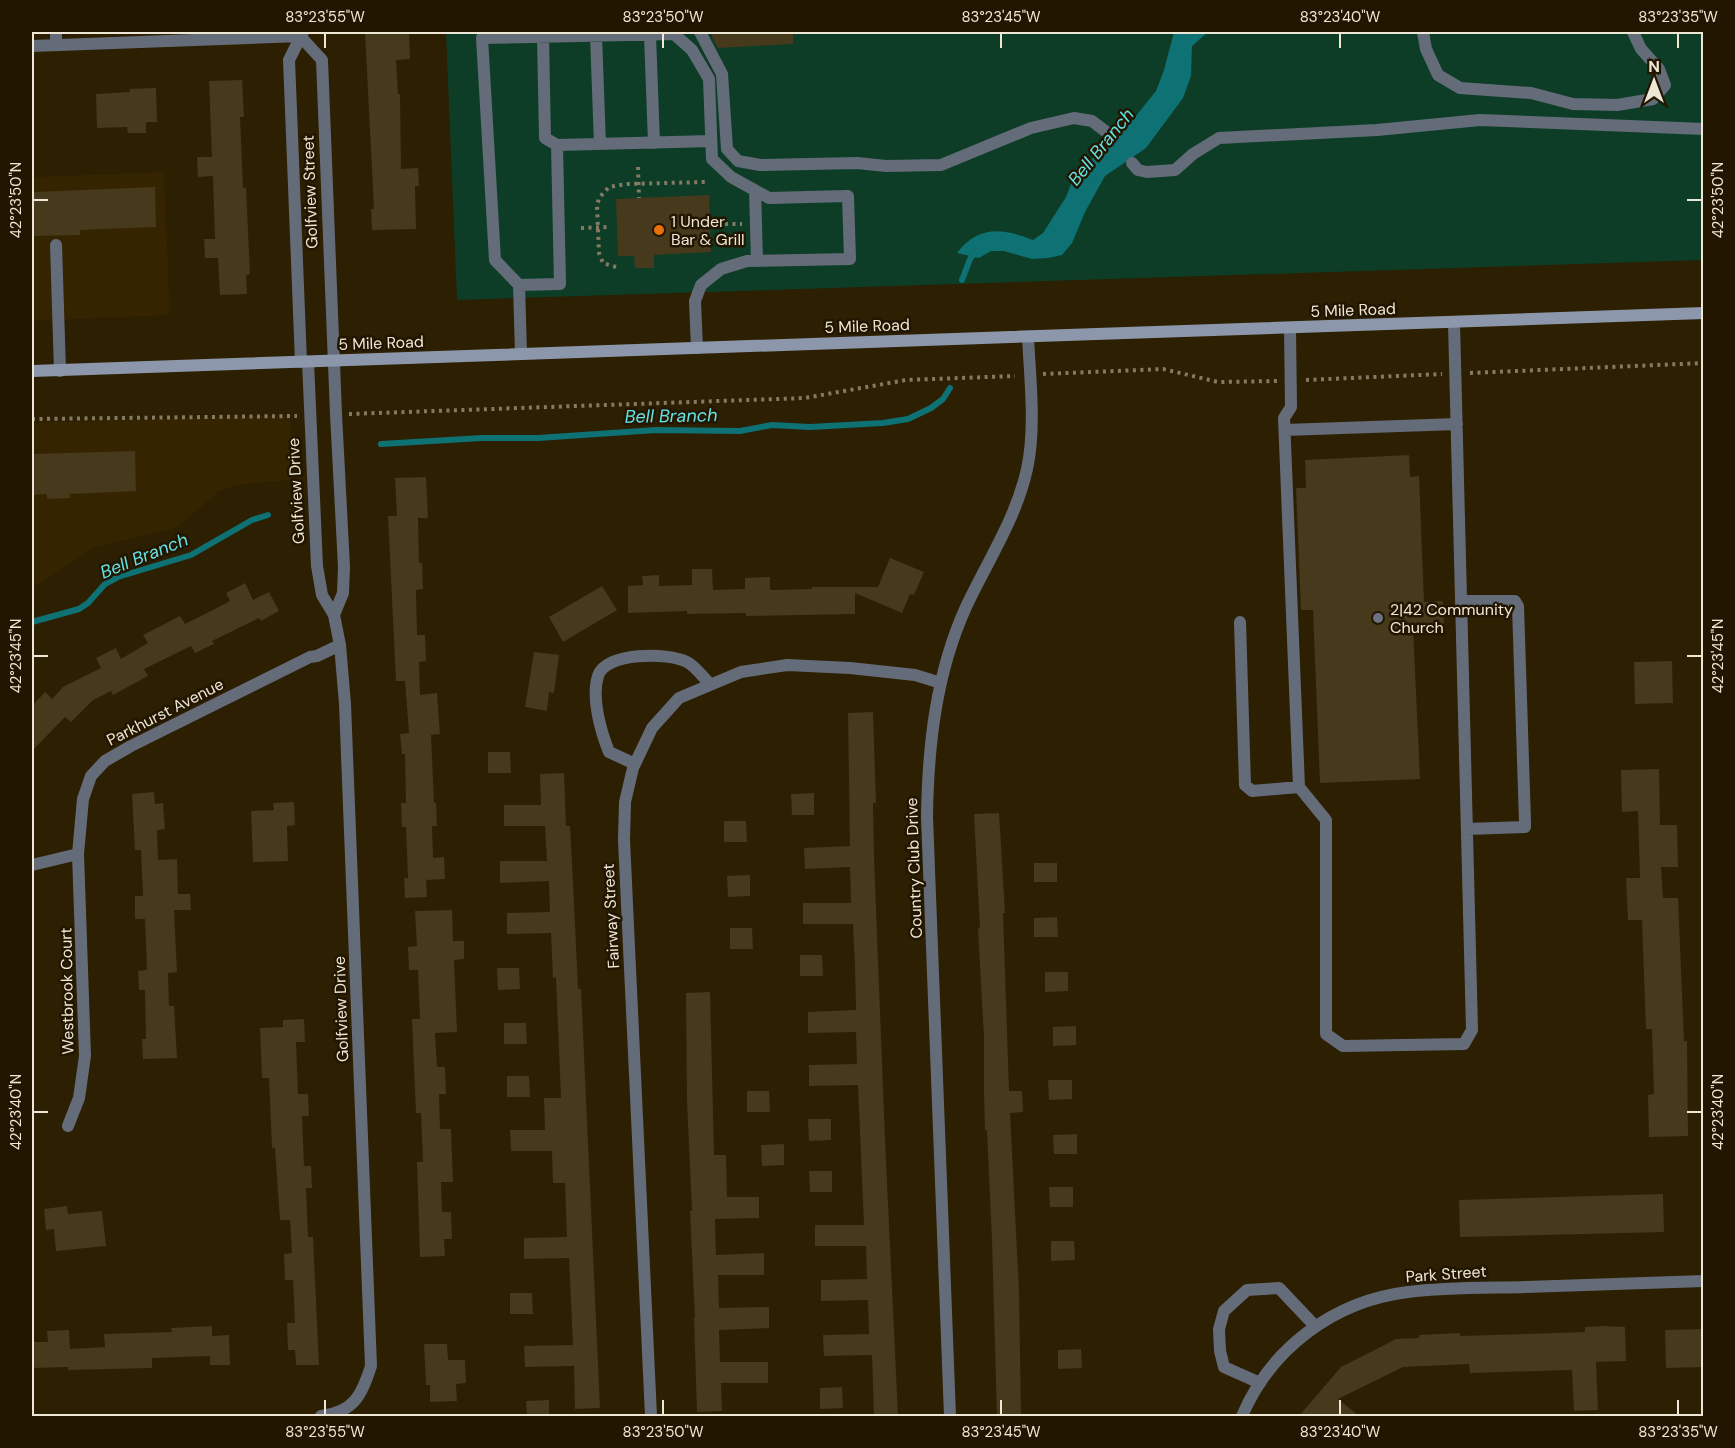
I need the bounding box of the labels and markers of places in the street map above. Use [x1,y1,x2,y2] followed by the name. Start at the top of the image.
[671,211,745,250] place label: 1 Under Bar & Grill
[652,223,666,237] marker: 1 Under Bar & Grill
[1390,599,1513,638] place label: 2|42 Community Church
[1371,611,1385,625] marker: 2|42 Community Church

